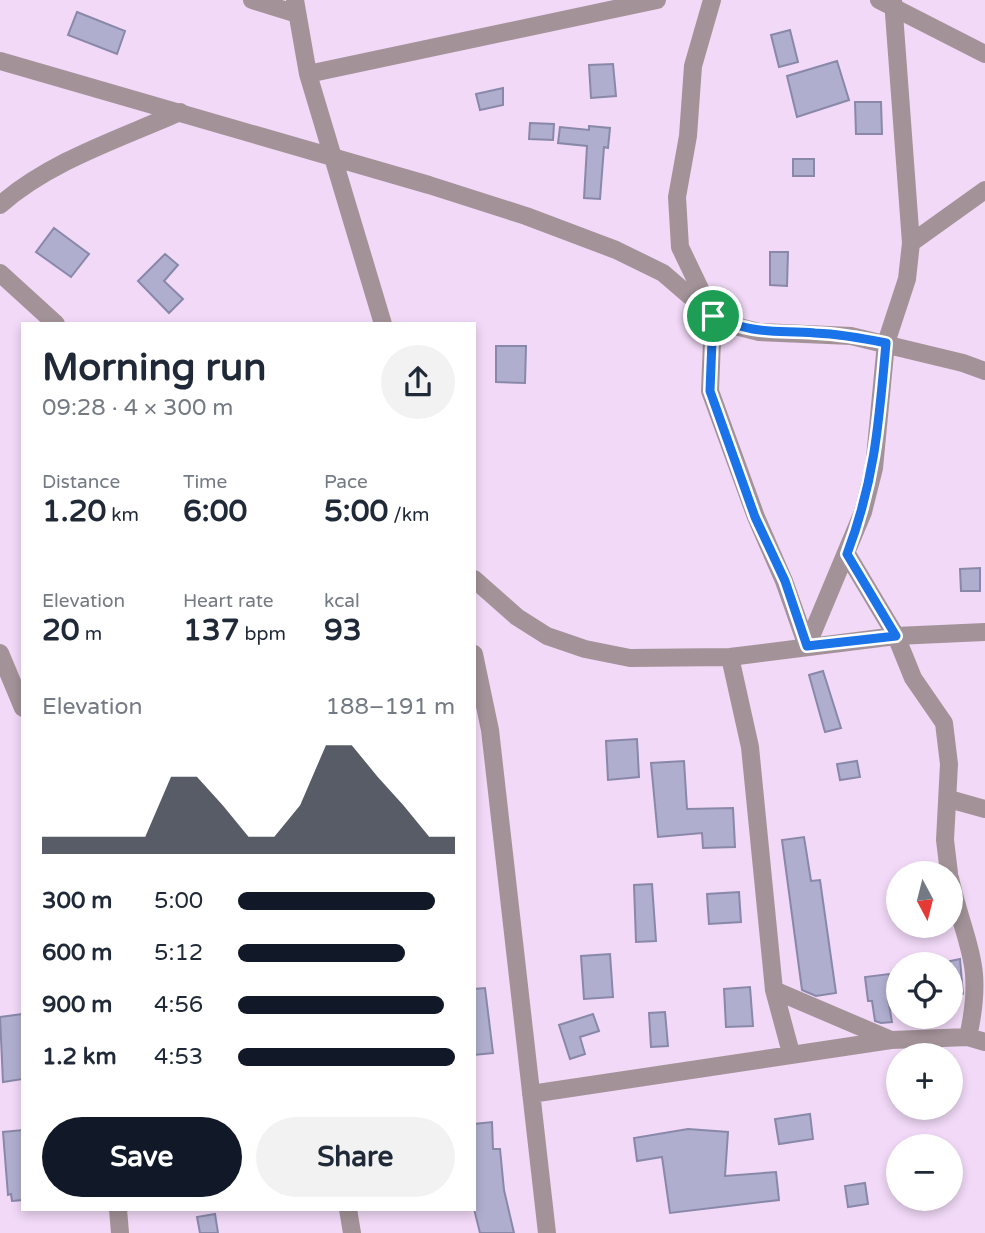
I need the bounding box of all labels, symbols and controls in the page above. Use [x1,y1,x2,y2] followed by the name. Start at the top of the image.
[683,286,743,346] pin
[694,297,732,335] icon: arrive
[42,345,266,391] text: Morning run
[381,345,455,419] button: share
[42,394,233,422] text: 09:28 · 4 × 300 m
[42,471,120,493] text: Distance
[183,471,227,493] text: Time
[324,471,368,493] text: Pace
[42,493,106,530] text: 1.20
[183,493,247,530] text: 6:00
[324,493,388,530] text: 5:00
[106,504,139,526] text: km
[388,504,429,526] text: /km
[42,590,125,612] text: Elevation
[183,590,274,612] text: Heart rate
[324,590,360,612] text: kcal
[42,612,80,649] text: 20
[183,612,240,649] text: 137
[324,612,362,649] text: 93
[80,623,102,645] text: m
[240,623,286,645] text: bpm
[42,693,143,721] text: Elevation
[326,693,455,721] text: 188–191 m
[886,861,962,938] north arrow
[886,861,963,1211] map controls
[42,887,112,915] text: 300 m
[154,887,203,915] text: 5:00
[42,939,112,967] text: 600 m
[154,939,203,967] text: 5:12
[886,952,963,1029] button: locate
[42,991,112,1019] text: 900 m
[154,991,203,1019] text: 4:56
[42,1043,117,1071] text: 1.2 km
[154,1043,203,1071] text: 4:53
[886,1043,963,1120] button: +
[42,1117,242,1197] button: Save
[256,1117,455,1197] button: Share
[886,1134,963,1211] button: −

